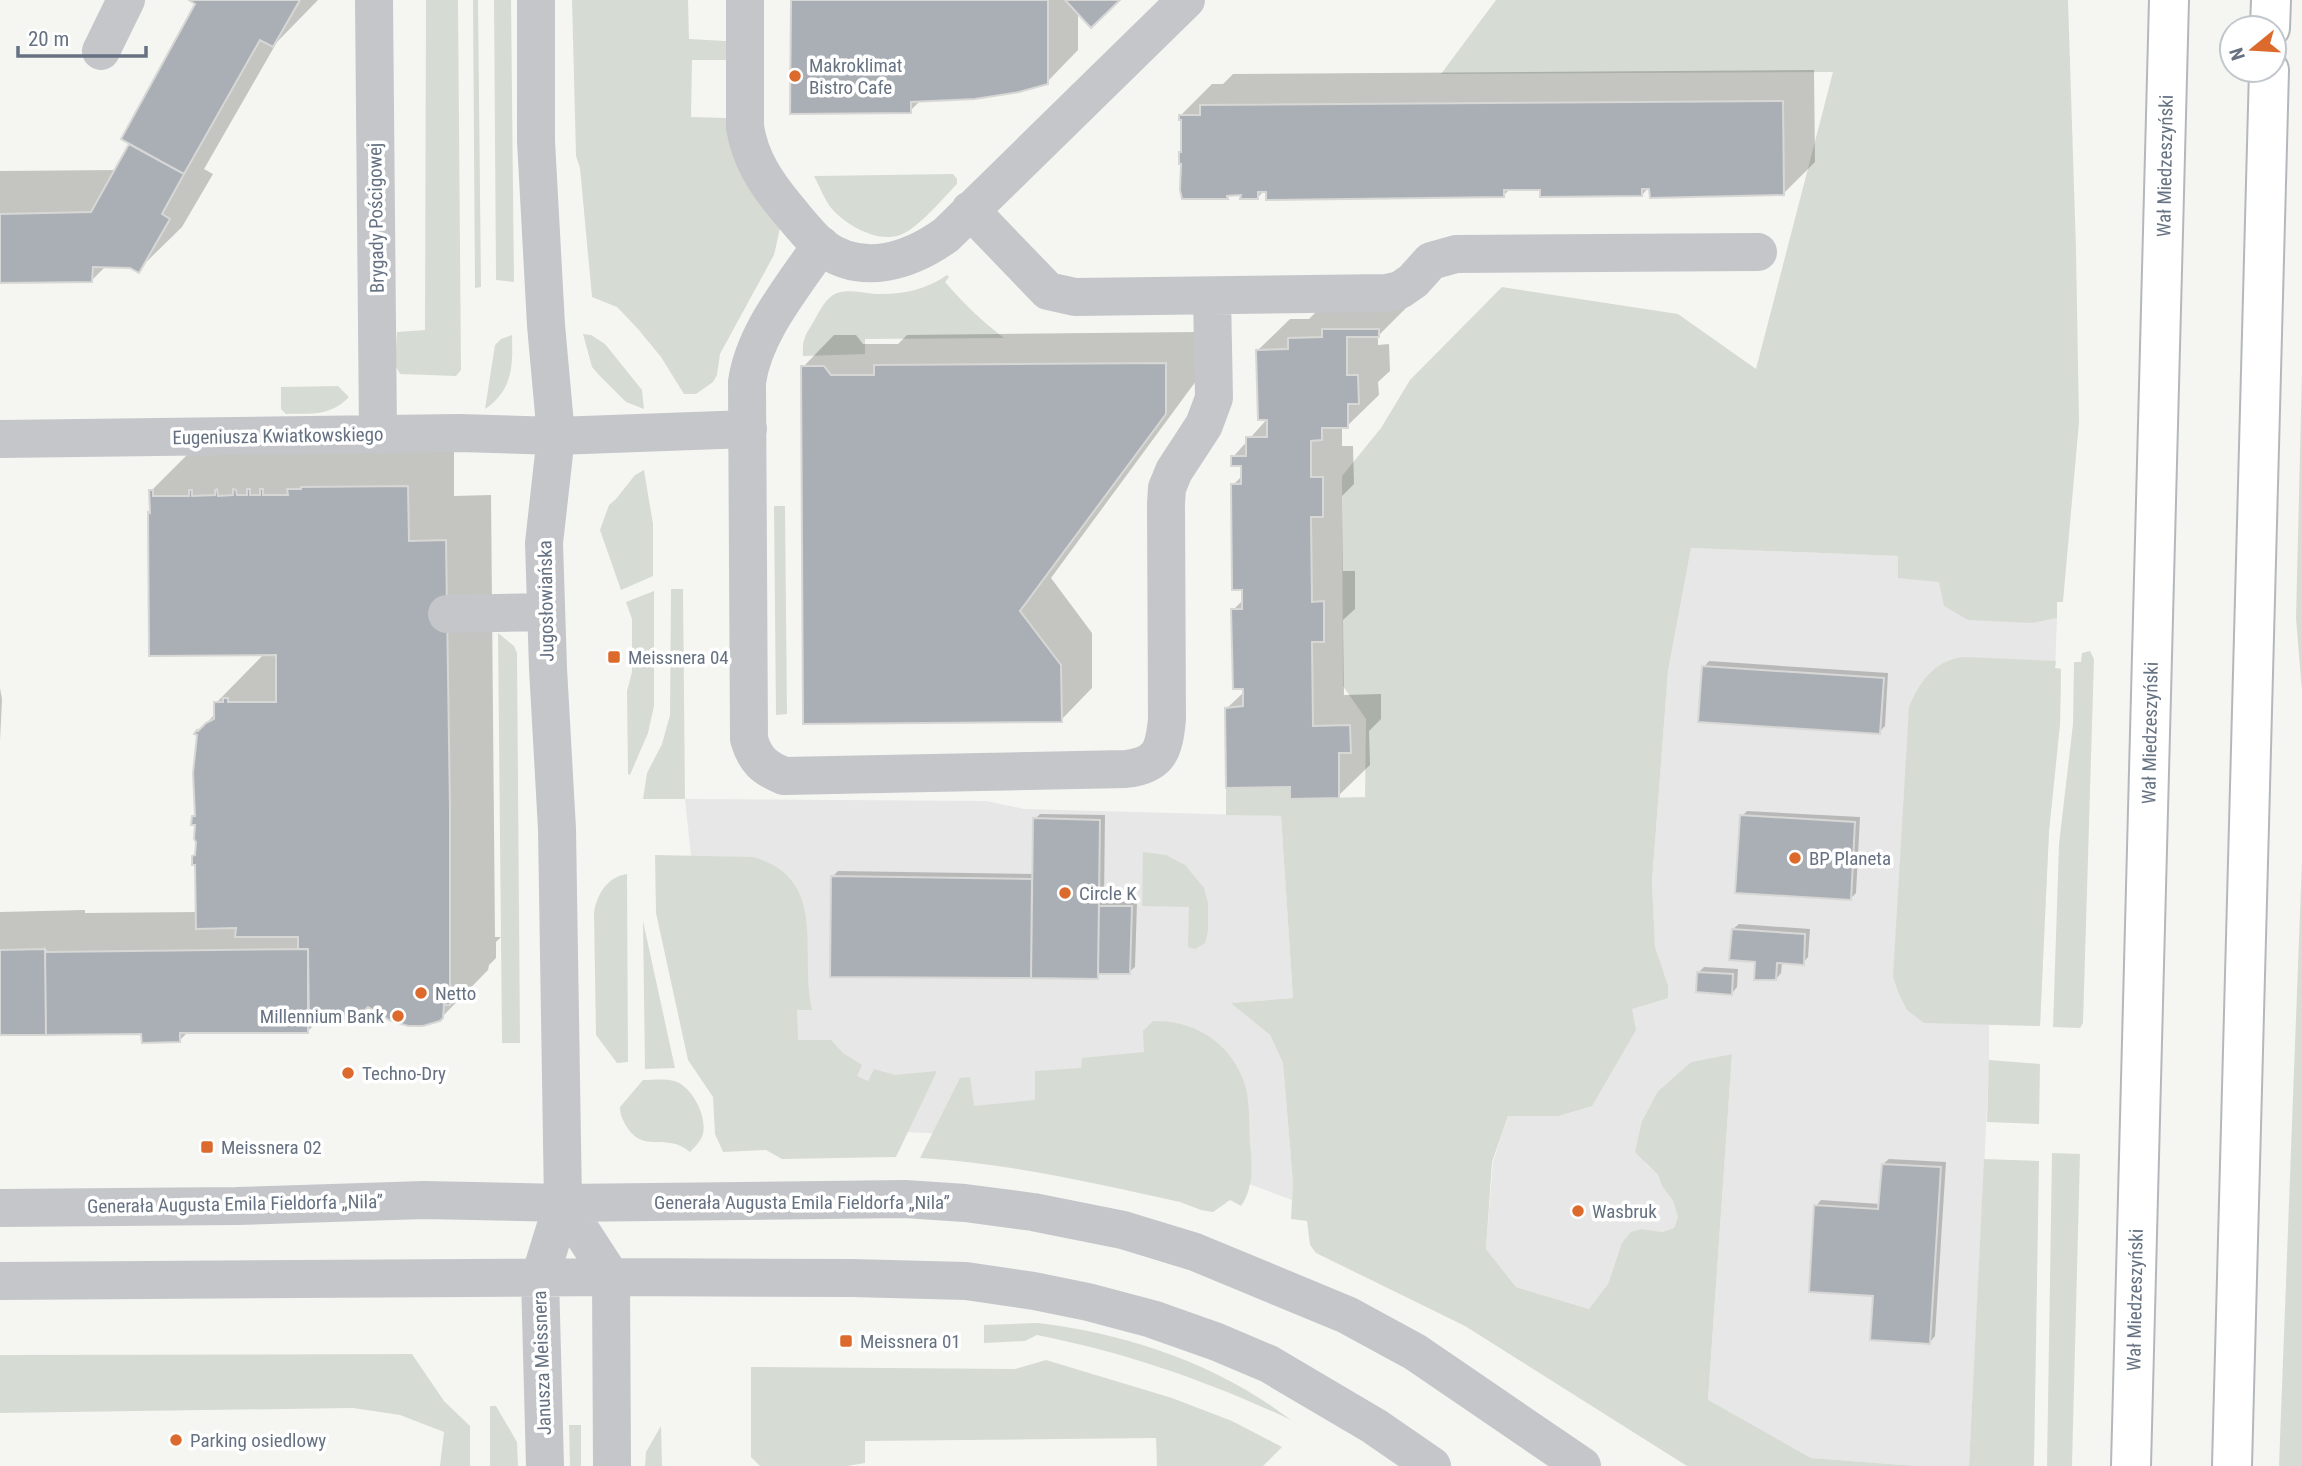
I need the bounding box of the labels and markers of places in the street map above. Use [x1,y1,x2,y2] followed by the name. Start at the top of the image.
[809,54,902,99] place label: Makroklimat Bistro Cafe
[787,68,803,84] marker: Makroklimat Bistro Cafe
[628,646,729,669] place label: Meissnera 04
[606,649,622,665] marker: Meissnera 04
[1809,847,1891,870] place label: BP Planeta
[1787,850,1803,866] marker: BP Planeta
[1079,882,1137,905] place label: Circle K
[1057,885,1073,901] marker: Circle K
[435,982,476,1005] place label: Netto
[413,985,429,1001] marker: Netto
[260,1005,384,1028] place label: Millennium Bank
[390,1008,406,1024] marker: Millennium Bank
[362,1062,446,1085] place label: Techno-Dry
[340,1065,356,1081] marker: Techno-Dry
[221,1136,322,1159] place label: Meissnera 02
[199,1139,215,1155] marker: Meissnera 02
[1592,1200,1657,1223] place label: Wasbruk
[1570,1203,1586,1219] marker: Wasbruk
[860,1330,961,1353] place label: Meissnera 01
[838,1333,854,1349] marker: Meissnera 01
[190,1429,326,1452] place label: Parking osiedlowy
[168,1432,184,1448] marker: Parking osiedlowy

